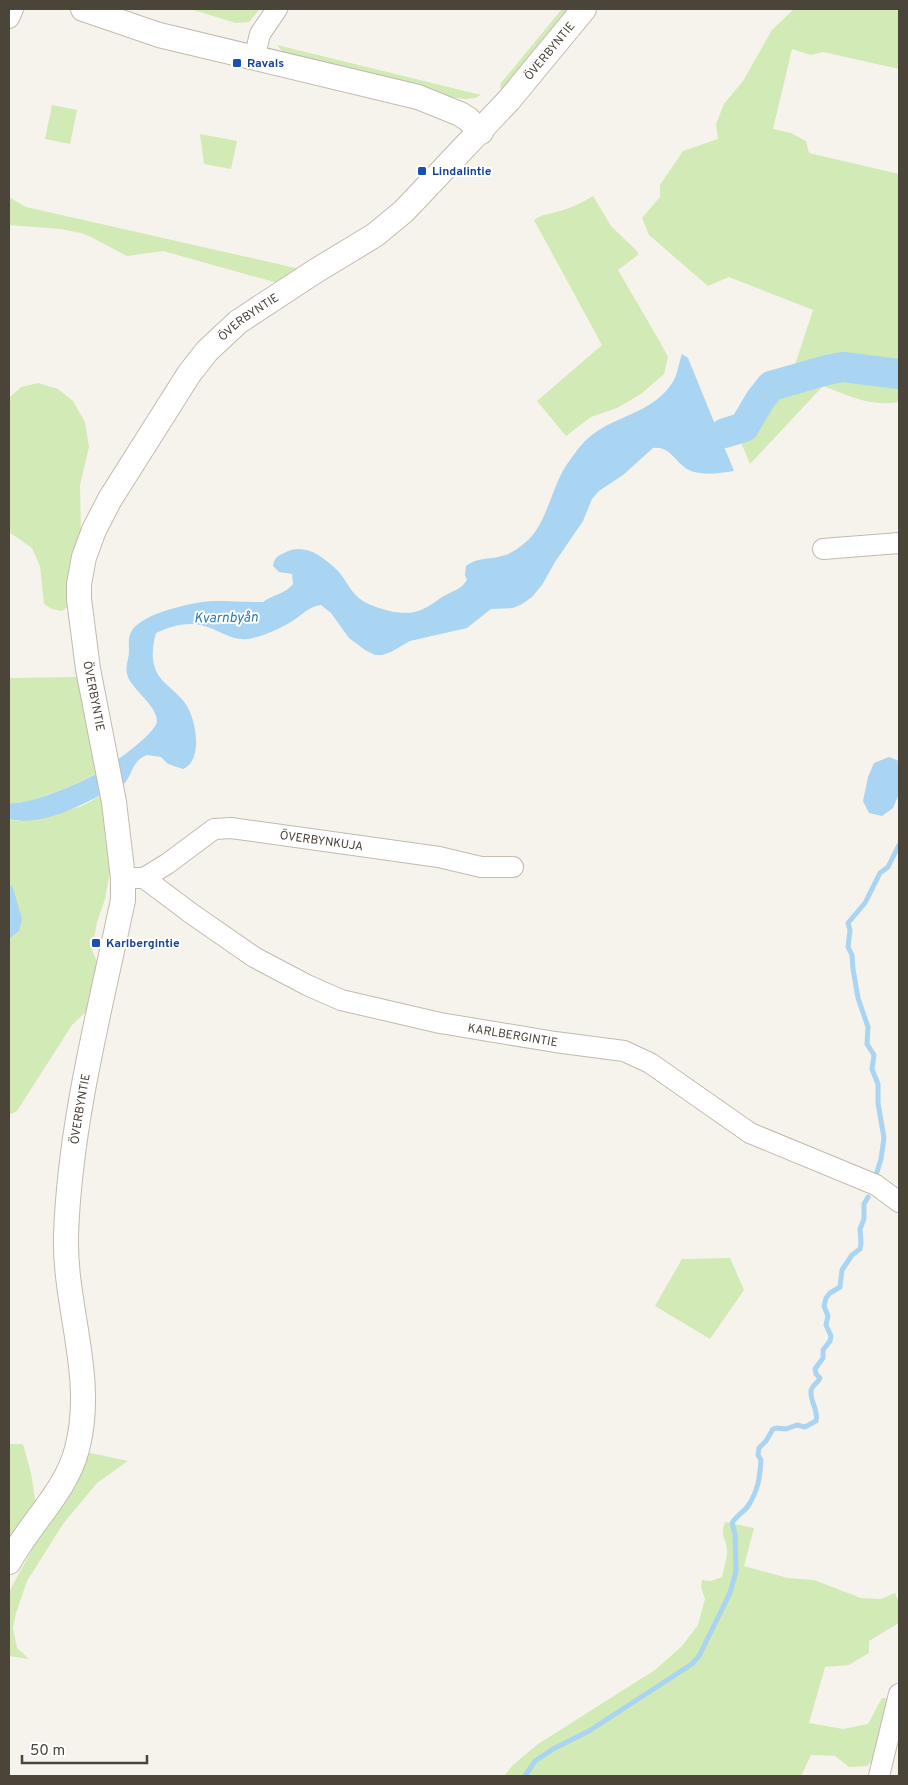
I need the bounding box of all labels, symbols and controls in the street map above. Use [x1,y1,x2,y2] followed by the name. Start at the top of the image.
[521,19,579,84] street label: ÖVERBYNTIE
[247,56,284,72] place label: Ravals
[231,57,243,69] marker: Ravals
[432,164,492,180] place label: Lindalintie
[416,165,428,177] marker: Lindalintie
[215,290,282,345] street label: ÖVERBYNTIE
[194,609,259,628] water label: Kvarnbyån
[78,660,108,733] street label: ÖVERBYNTIE
[279,828,364,855] street label: ÖVERBYNKUJA
[106,936,180,952] place label: Karlbergintie
[90,937,102,949] marker: Karlbergintie
[466,1021,559,1051] street label: KARLBERGINTIE
[67,1072,95,1146] street label: ÖVERBYNTIE
[22,1732,148,1764] scale bar
[30,1742,65,1761] text: 50 m

